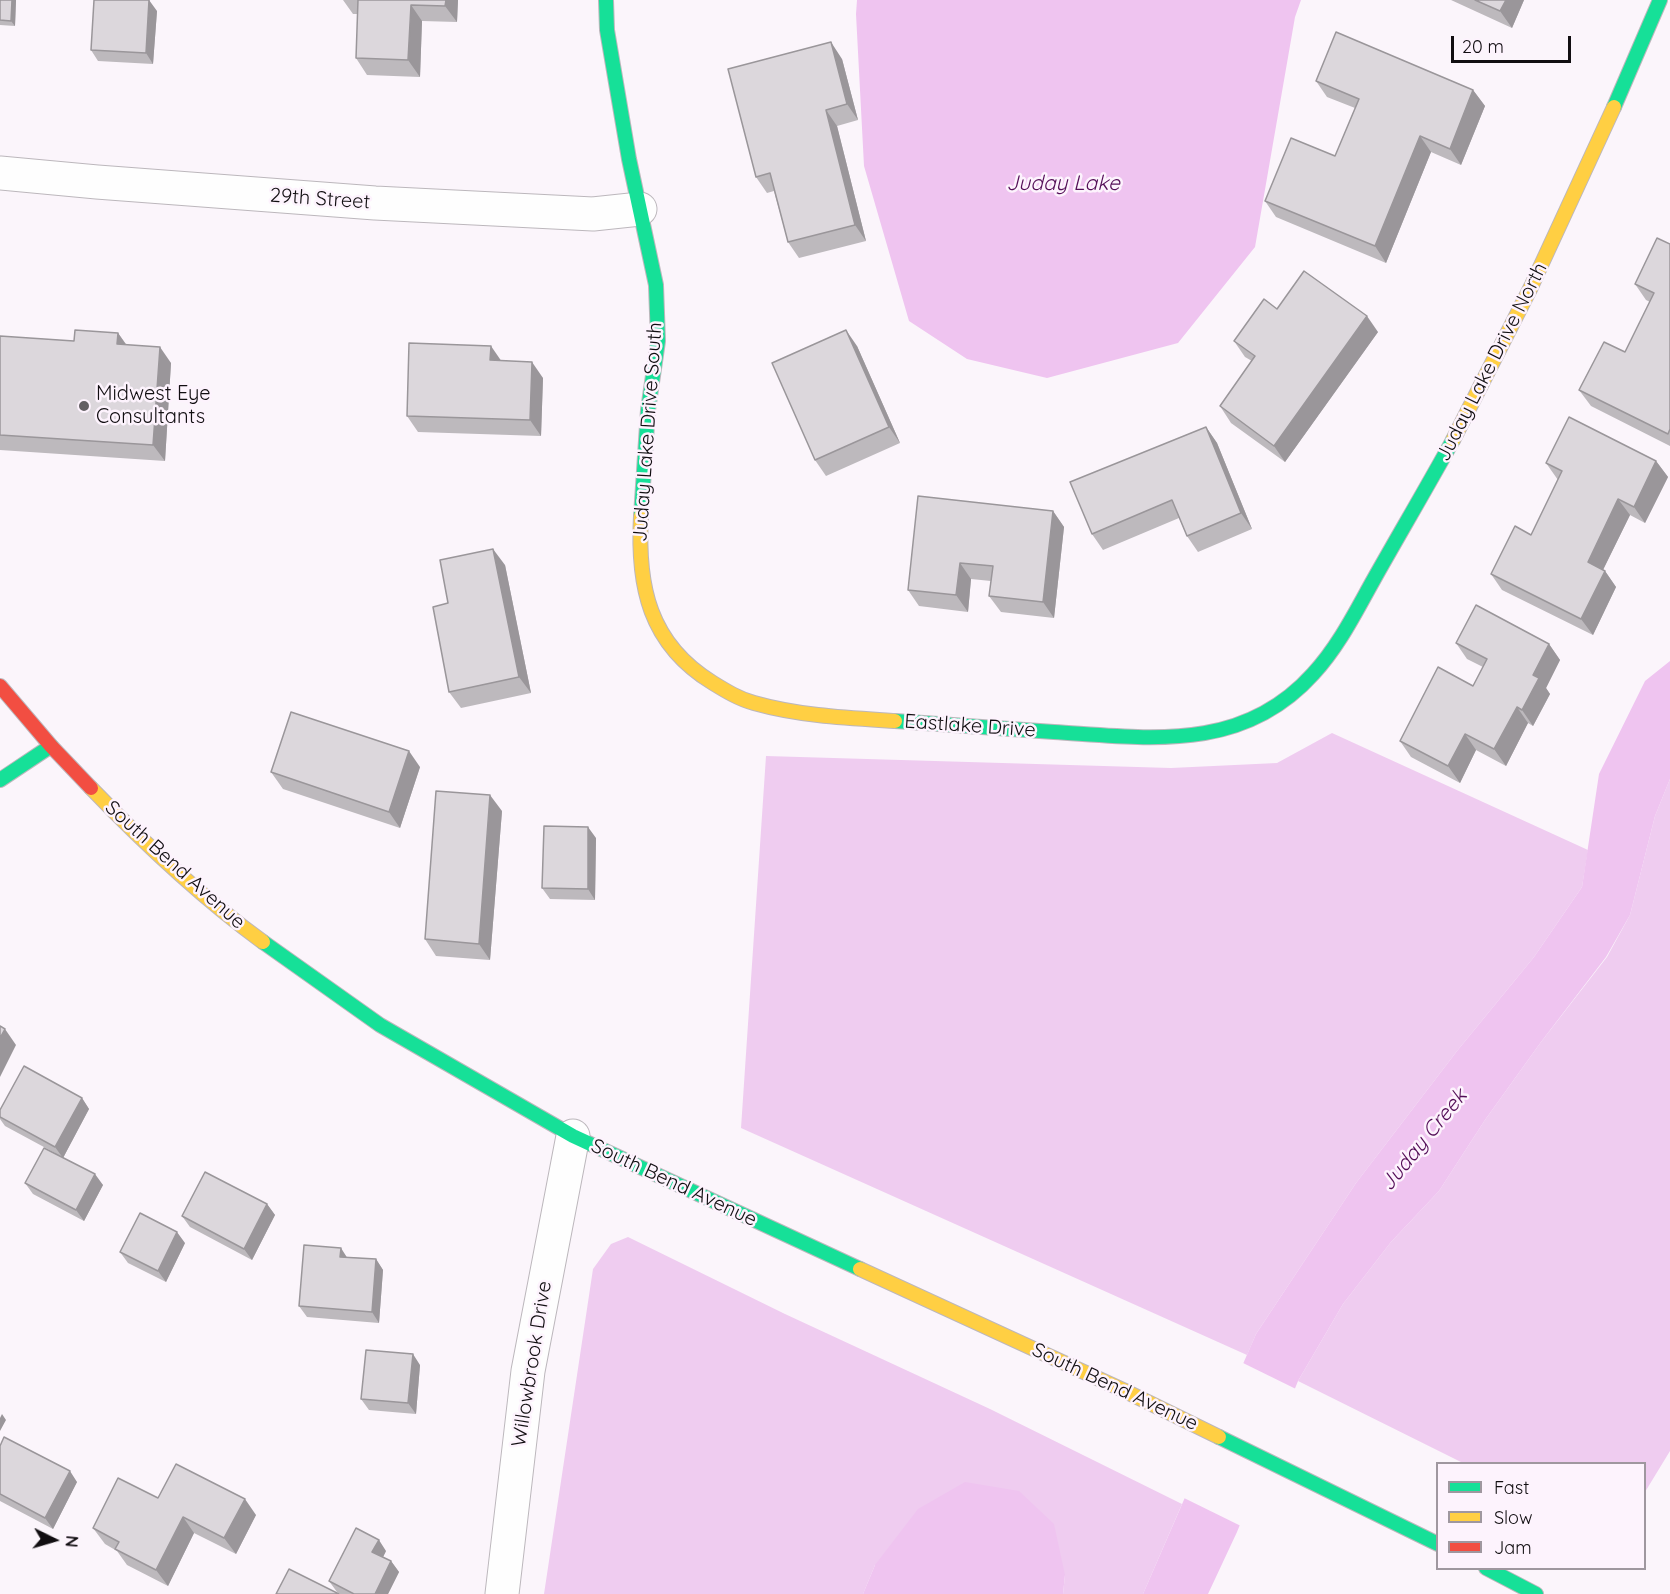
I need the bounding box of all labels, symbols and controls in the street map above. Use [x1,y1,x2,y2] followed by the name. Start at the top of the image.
[1454,24,1574,62] scale bar
[1462,35,1504,58] text: 20 m
[1006,171,1120,197] water label: Juday Lake
[269,184,371,214] street label: 29th Street
[1431,259,1553,465] street label: Juday Lake Drive North
[628,321,668,543] street label: Juday Lake Drive South
[96,382,211,429] place label: Midwest Eye Consultants
[77,399,91,413] marker: Midwest Eye Consultants
[904,709,1036,743] street label: Eastlake Drive
[100,796,250,934] street label: South Bend Avenue
[1375,1084,1473,1196] water label: Juday Creek
[587,1134,761,1232] street label: South Bend Avenue
[507,1279,557,1449] street label: Willowbrook Drive
[1028,1338,1202,1436] street label: South Bend Avenue
[1436,1462,1646,1570] legend
[1494,1476,1529,1499] text: Fast
[1494,1506,1532,1529] text: Slow
[24,1510,84,1570] north arrow
[61,1535,82,1548] text: N
[1494,1536,1532,1559] text: Jam

